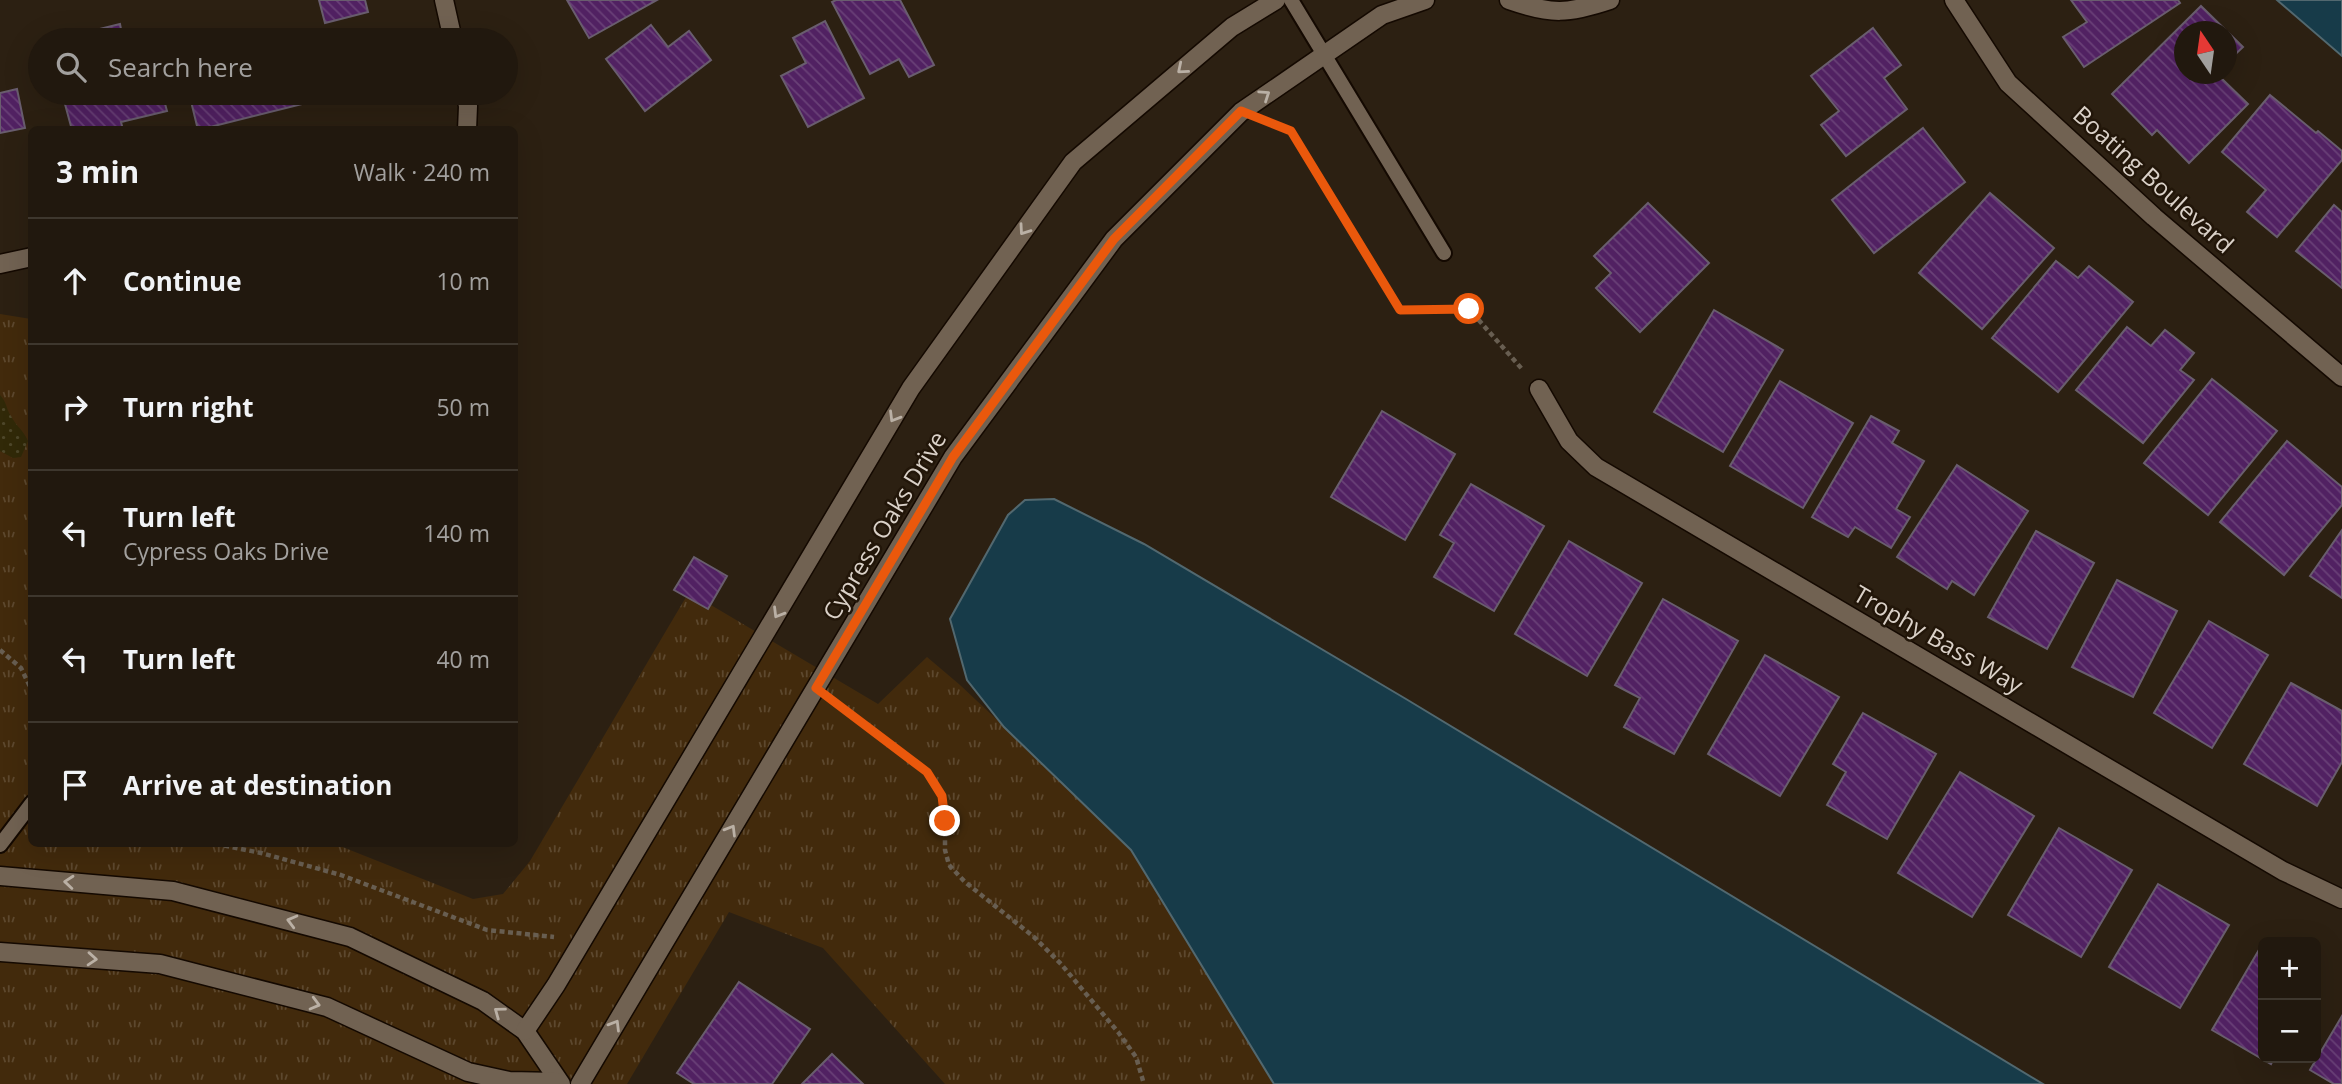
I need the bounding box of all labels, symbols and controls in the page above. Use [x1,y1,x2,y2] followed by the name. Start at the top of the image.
[2174,21,2237,84] north arrow
[28,28,518,105] search box
[52,48,90,86] icon: search
[108,49,253,85] text: Search here
[1177,61,1190,73] one-way arrow
[1257,91,1270,103] one-way arrow
[2066,98,2242,260] street label: Boating Boulevard
[56,151,139,192] text: 3 min
[353,156,490,188] text: Walk · 240 m
[1020,222,1032,235] one-way arrow
[56,262,94,300] icon: ahead
[123,263,242,299] text: Continue
[436,265,490,297] text: 10 m
[1453,293,1484,324] route start
[56,388,94,426] icon: right
[123,389,254,425] text: Turn right
[436,391,490,423] text: 50 m
[890,410,903,423] one-way arrow
[814,424,953,626] street label: Cypress Oaks Drive
[123,499,235,535] text: Turn left
[56,514,94,552] icon: left
[423,517,490,549] text: 140 m
[123,535,329,567] text: Cypress Oaks Drive
[1848,577,2030,701] street label: Trophy Bass Way
[773,605,786,618] one-way arrow
[56,640,94,678] icon: left
[123,641,235,677] text: Turn left
[436,643,490,675] text: 40 m
[56,766,94,804] icon: arrive
[123,767,392,803] text: Arrive at destination
[929,805,960,836] route end
[723,824,736,837] one-way arrow
[63,875,74,890] one-way arrow
[286,915,298,930] one-way arrow
[2258,937,2321,1063] map controls
[2258,937,2321,1000] button: +
[87,951,98,966] one-way arrow
[309,996,321,1010] one-way arrow
[2258,1000,2321,1063] button: −
[494,1008,507,1021] one-way arrow
[607,1020,620,1033] one-way arrow

